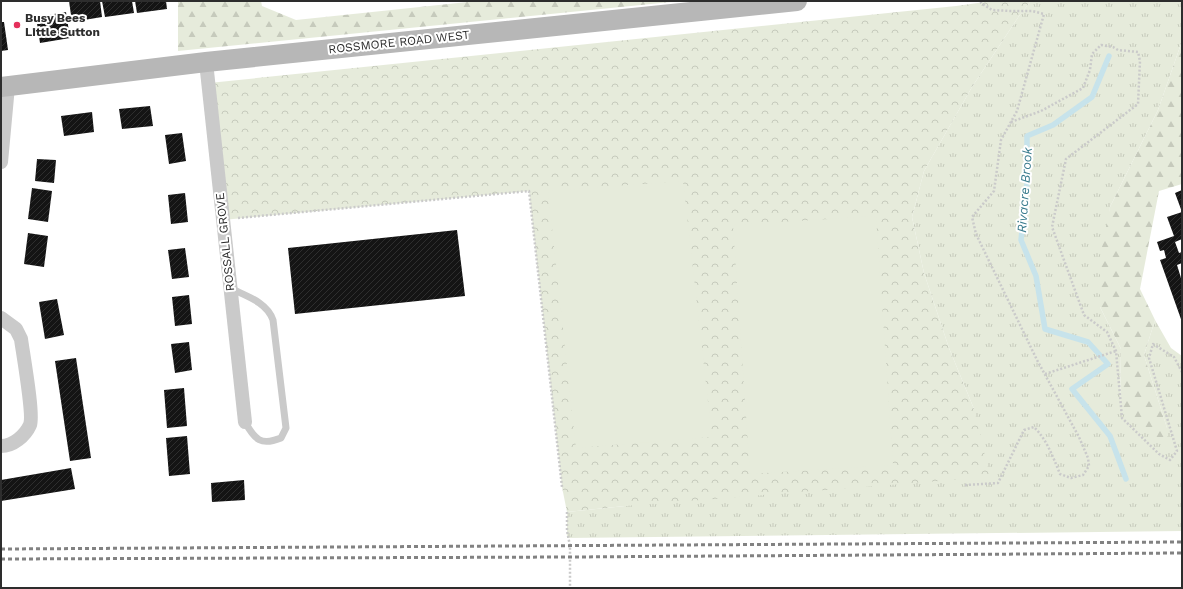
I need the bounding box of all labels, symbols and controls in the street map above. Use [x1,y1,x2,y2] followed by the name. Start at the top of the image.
[25,11,100,39] place label: Busy Bees Little Sutton
[12,20,22,30] marker: Busy Bees Little Sutton
[328,28,470,56] street label: ROSSMORE ROAD WEST
[1014,146,1035,233] water label: Rivacre Brook
[213,192,237,292] street label: ROSSALL GROVE

